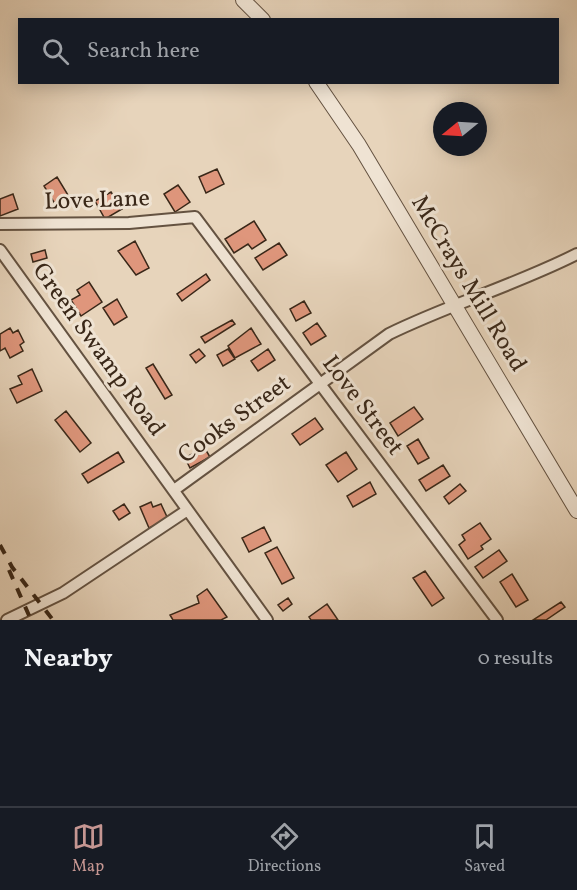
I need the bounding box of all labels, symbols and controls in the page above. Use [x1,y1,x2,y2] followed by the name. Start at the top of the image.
[18,18,559,84] search box
[39,35,72,68] icon: search
[87,36,200,67] text: Search here
[433,102,487,156] north arrow
[44,182,150,220] street label: Love Lane
[402,189,534,379] street label: McCrays Mill Road
[23,256,173,444] street label: Green Swamp Road
[313,349,411,463] street label: Love Street
[172,367,298,473] street label: Cooks Street
[24,641,113,677] text: Nearby
[478,645,553,673] text: 0 results
[72,820,105,878] tab: Map
[248,820,321,878] tab: Directions
[464,820,505,878] tab: Saved

